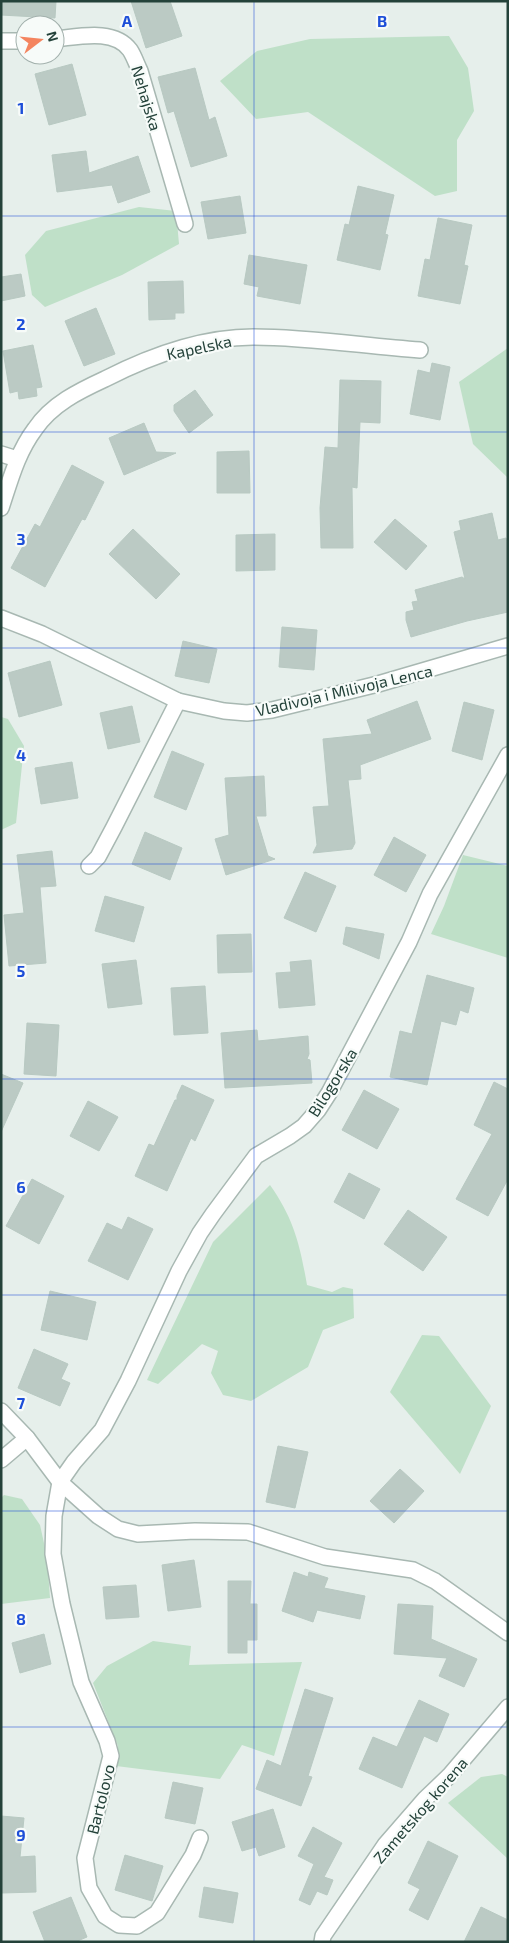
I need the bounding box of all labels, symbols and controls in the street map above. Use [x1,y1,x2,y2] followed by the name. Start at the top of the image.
[122,11,133,30] text: A
[377,11,387,30] text: B
[15,15,65,65] north arrow
[43,29,63,43] text: N
[127,63,166,133] street label: Nehajska
[18,98,24,117] text: 1
[16,314,26,333] text: 2
[165,331,233,363] street label: Kapelska
[16,529,26,548] text: 3
[254,660,435,721] street label: Vladivoja i Milivoja Lenca
[16,745,26,764] text: 4
[17,961,26,980] text: 5
[304,1044,360,1120] street label: Bilogorska
[16,1177,26,1196] text: 6
[17,1393,26,1412] text: 7
[16,1609,26,1628] text: 8
[369,1753,471,1867] street label: Zametskog korena
[82,1762,118,1836] street label: Bartolovo
[16,1825,26,1844] text: 9

